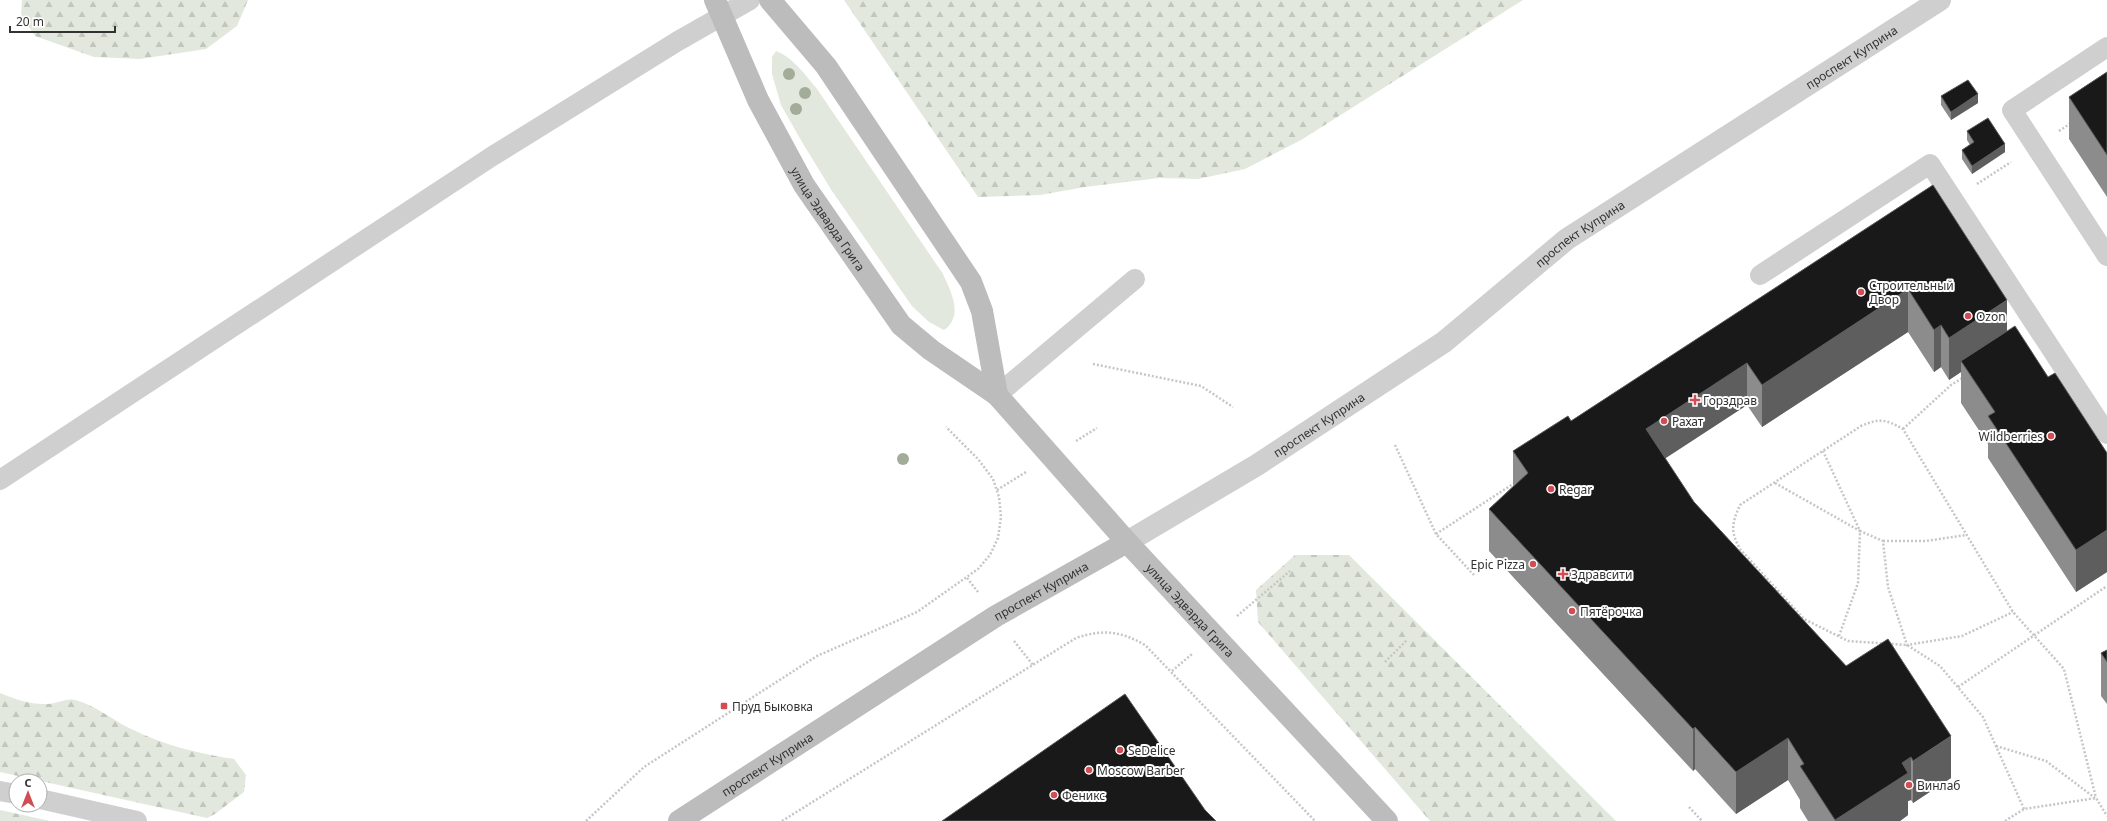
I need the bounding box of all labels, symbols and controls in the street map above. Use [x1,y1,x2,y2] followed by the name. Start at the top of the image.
[10,8,115,34] scale bar
[16,13,44,30] text: 20 m
[1802,21,1901,93] street label: проспект Куприна
[787,164,869,274] street label: улица Эдварда Грига
[1531,196,1628,271] street label: проспект Куприна
[1869,277,1954,308] place label: Строительный Двор
[1856,287,1866,297] marker: Строительный Двор
[1976,308,2006,325] place label: Ozon
[1963,311,1973,321] marker: Ozon
[1270,388,1368,461] street label: проспект Куприна
[1703,392,1757,409] place label: Горздрав
[1690,395,1700,405] marker: Горздрав
[1672,413,1704,430] place label: Рахат
[1659,416,1669,426] marker: Рахат
[1979,428,2043,445] place label: Wildberries
[2046,431,2056,441] marker: Wildberries
[1559,481,1592,498] place label: Regar
[1546,484,1556,494] marker: Regar
[1471,556,1525,573] place label: Epic Pizza
[990,557,1091,624] street label: проспект Куприна
[1142,559,1238,661] street label: улица Эдварда Грига
[1528,559,1538,569] marker: Epic Pizza
[1571,566,1632,583] place label: Здравсити
[1558,569,1568,579] marker: Здравсити
[1580,603,1642,620] place label: Пятёрочка
[1567,606,1577,616] marker: Пятёрочка
[732,698,813,715] place label: Пруд Быковка
[719,701,729,711] marker: Пруд Быковка
[718,728,816,800] street label: проспект Куприна
[1128,742,1176,759] place label: SeDelice
[1115,745,1125,755] marker: SeDelice
[1097,762,1185,779] place label: Moscow Barber
[1084,765,1094,775] marker: Moscow Barber
[8,773,48,813] north arrow
[24,775,32,790] text: С
[1917,777,1961,794] place label: Винлаб
[1904,780,1914,790] marker: Винлаб
[1062,787,1105,804] place label: Феникс
[1049,790,1059,800] marker: Феникс

